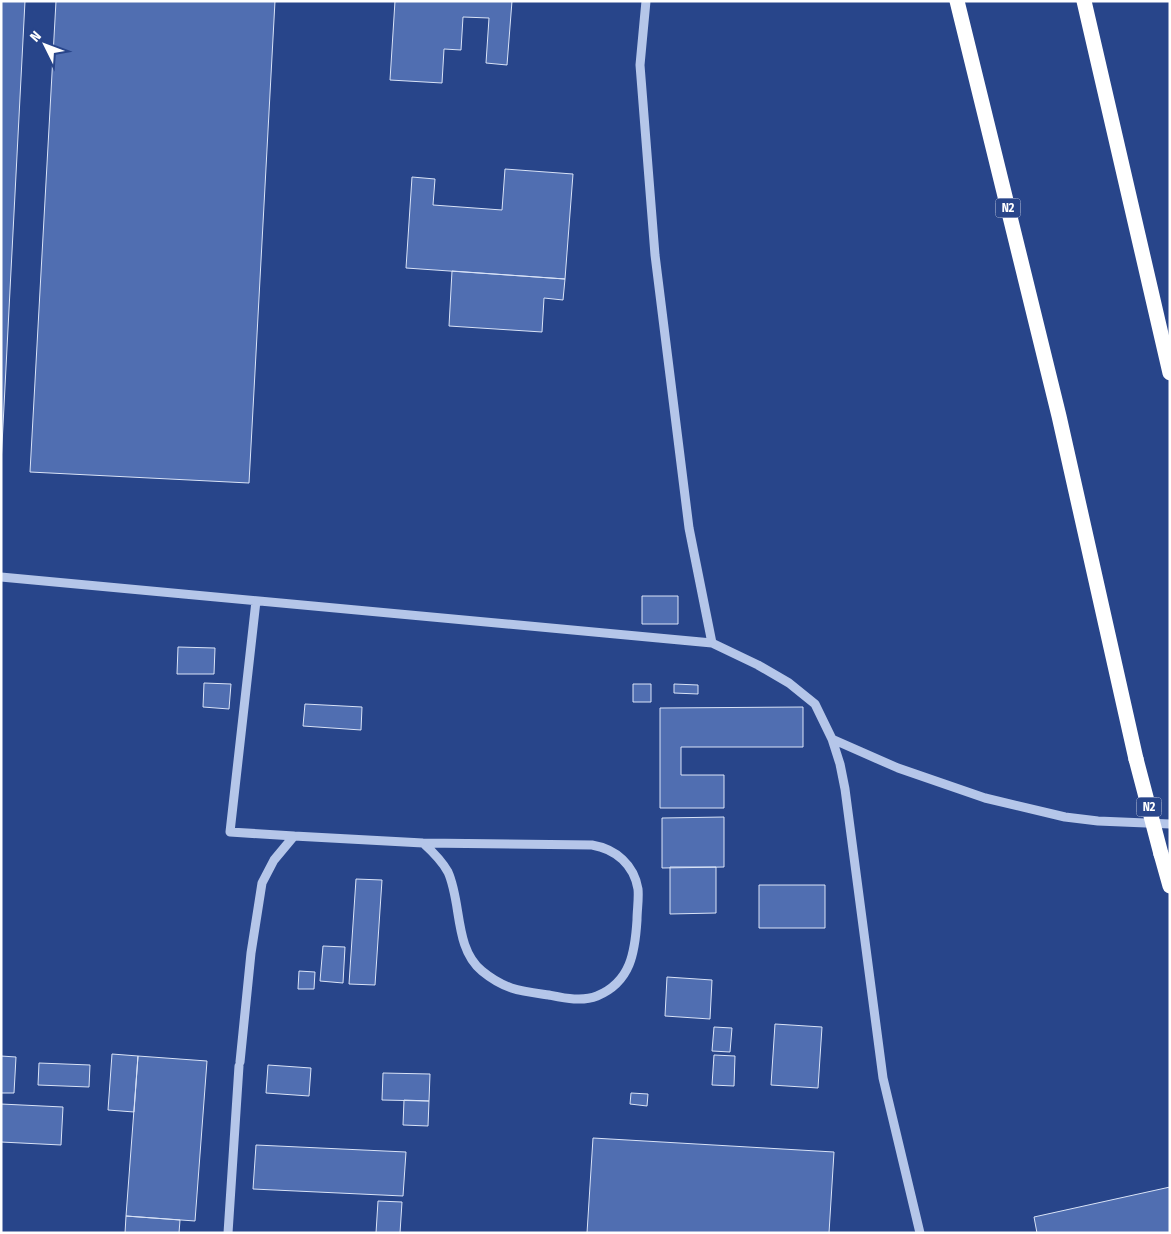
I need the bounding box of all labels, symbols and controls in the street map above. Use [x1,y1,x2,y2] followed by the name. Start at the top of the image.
[20,20,70,70] north arrow
[27,28,45,45] text: N
[996,198,1020,218] road number: N2
[1136,798,1162,816] road number: N2

